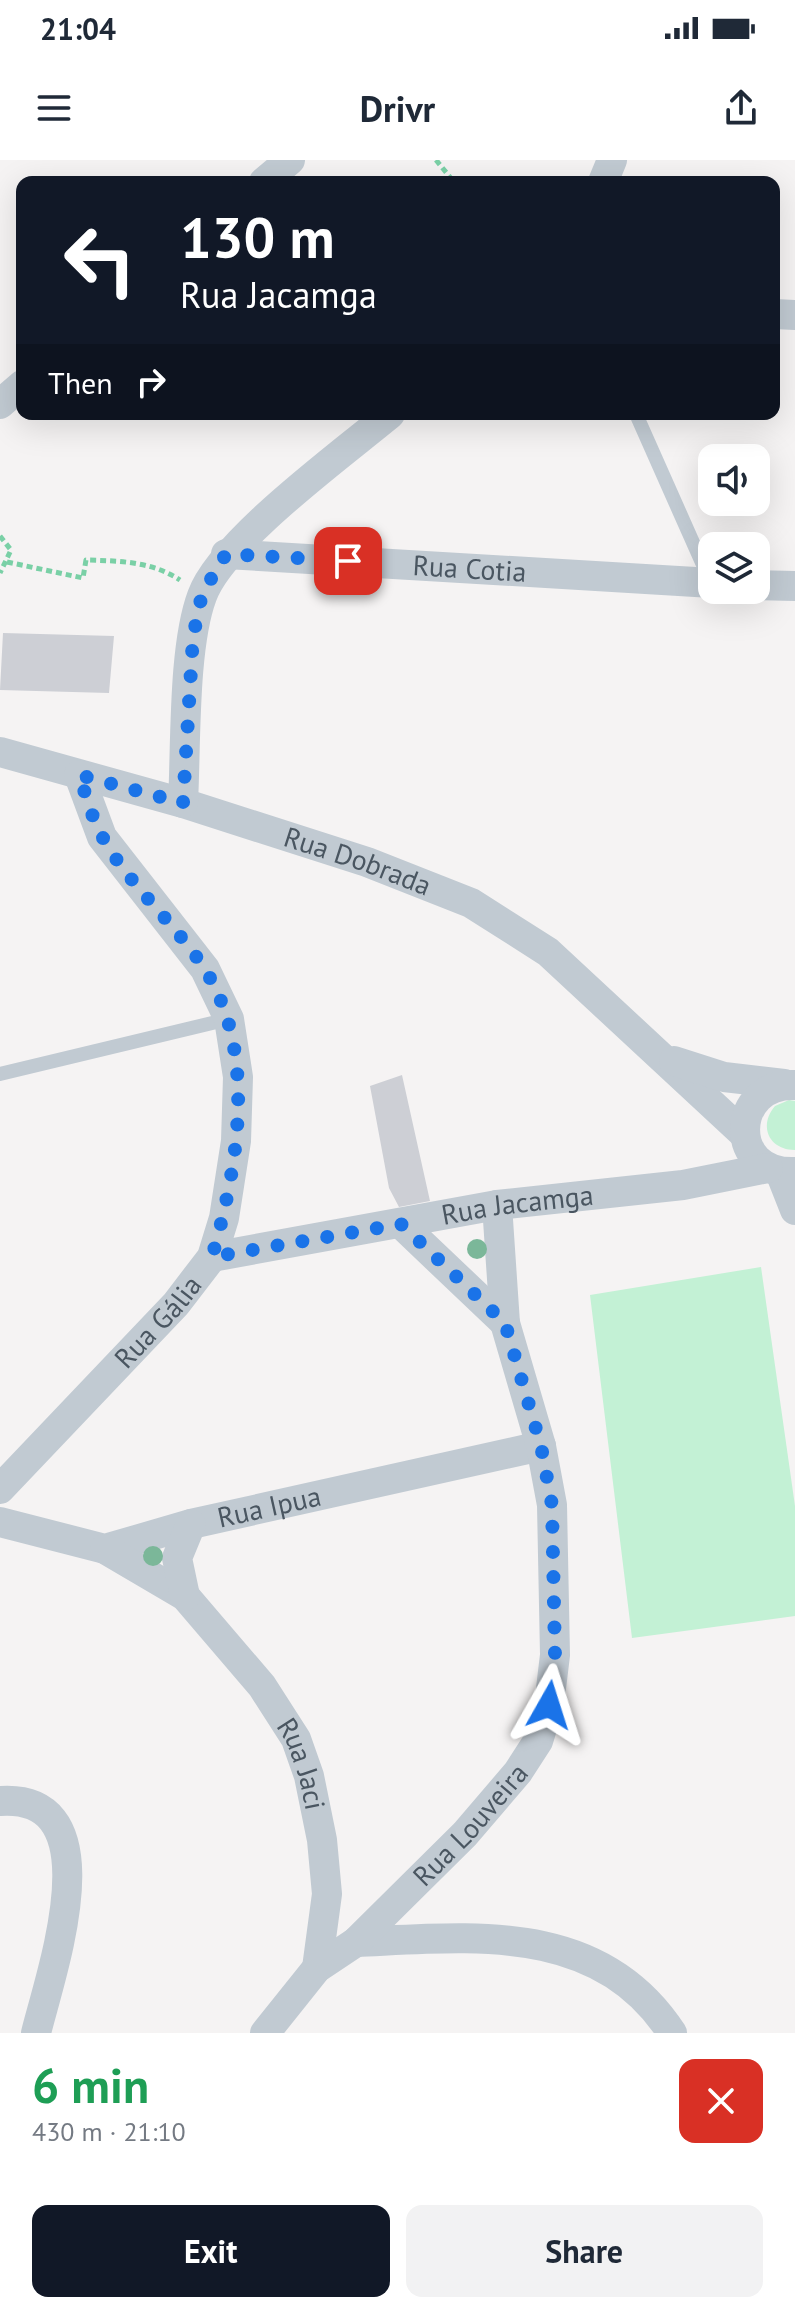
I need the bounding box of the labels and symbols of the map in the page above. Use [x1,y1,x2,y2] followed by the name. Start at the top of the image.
[314,527,382,595] pin
[412,546,527,590] street label: Rua Cotia
[280,818,437,904] street label: Rua Dobrada
[438,1176,595,1233] street label: Rua Jacamga
[106,1268,209,1376] street label: Rua Gália
[214,1477,324,1536] street label: Rua Ipua
[507,1663,591,1747] position arrow
[269,1710,334,1813] street label: Rua Jaci
[404,1755,536,1894] street label: Rua Louveira

